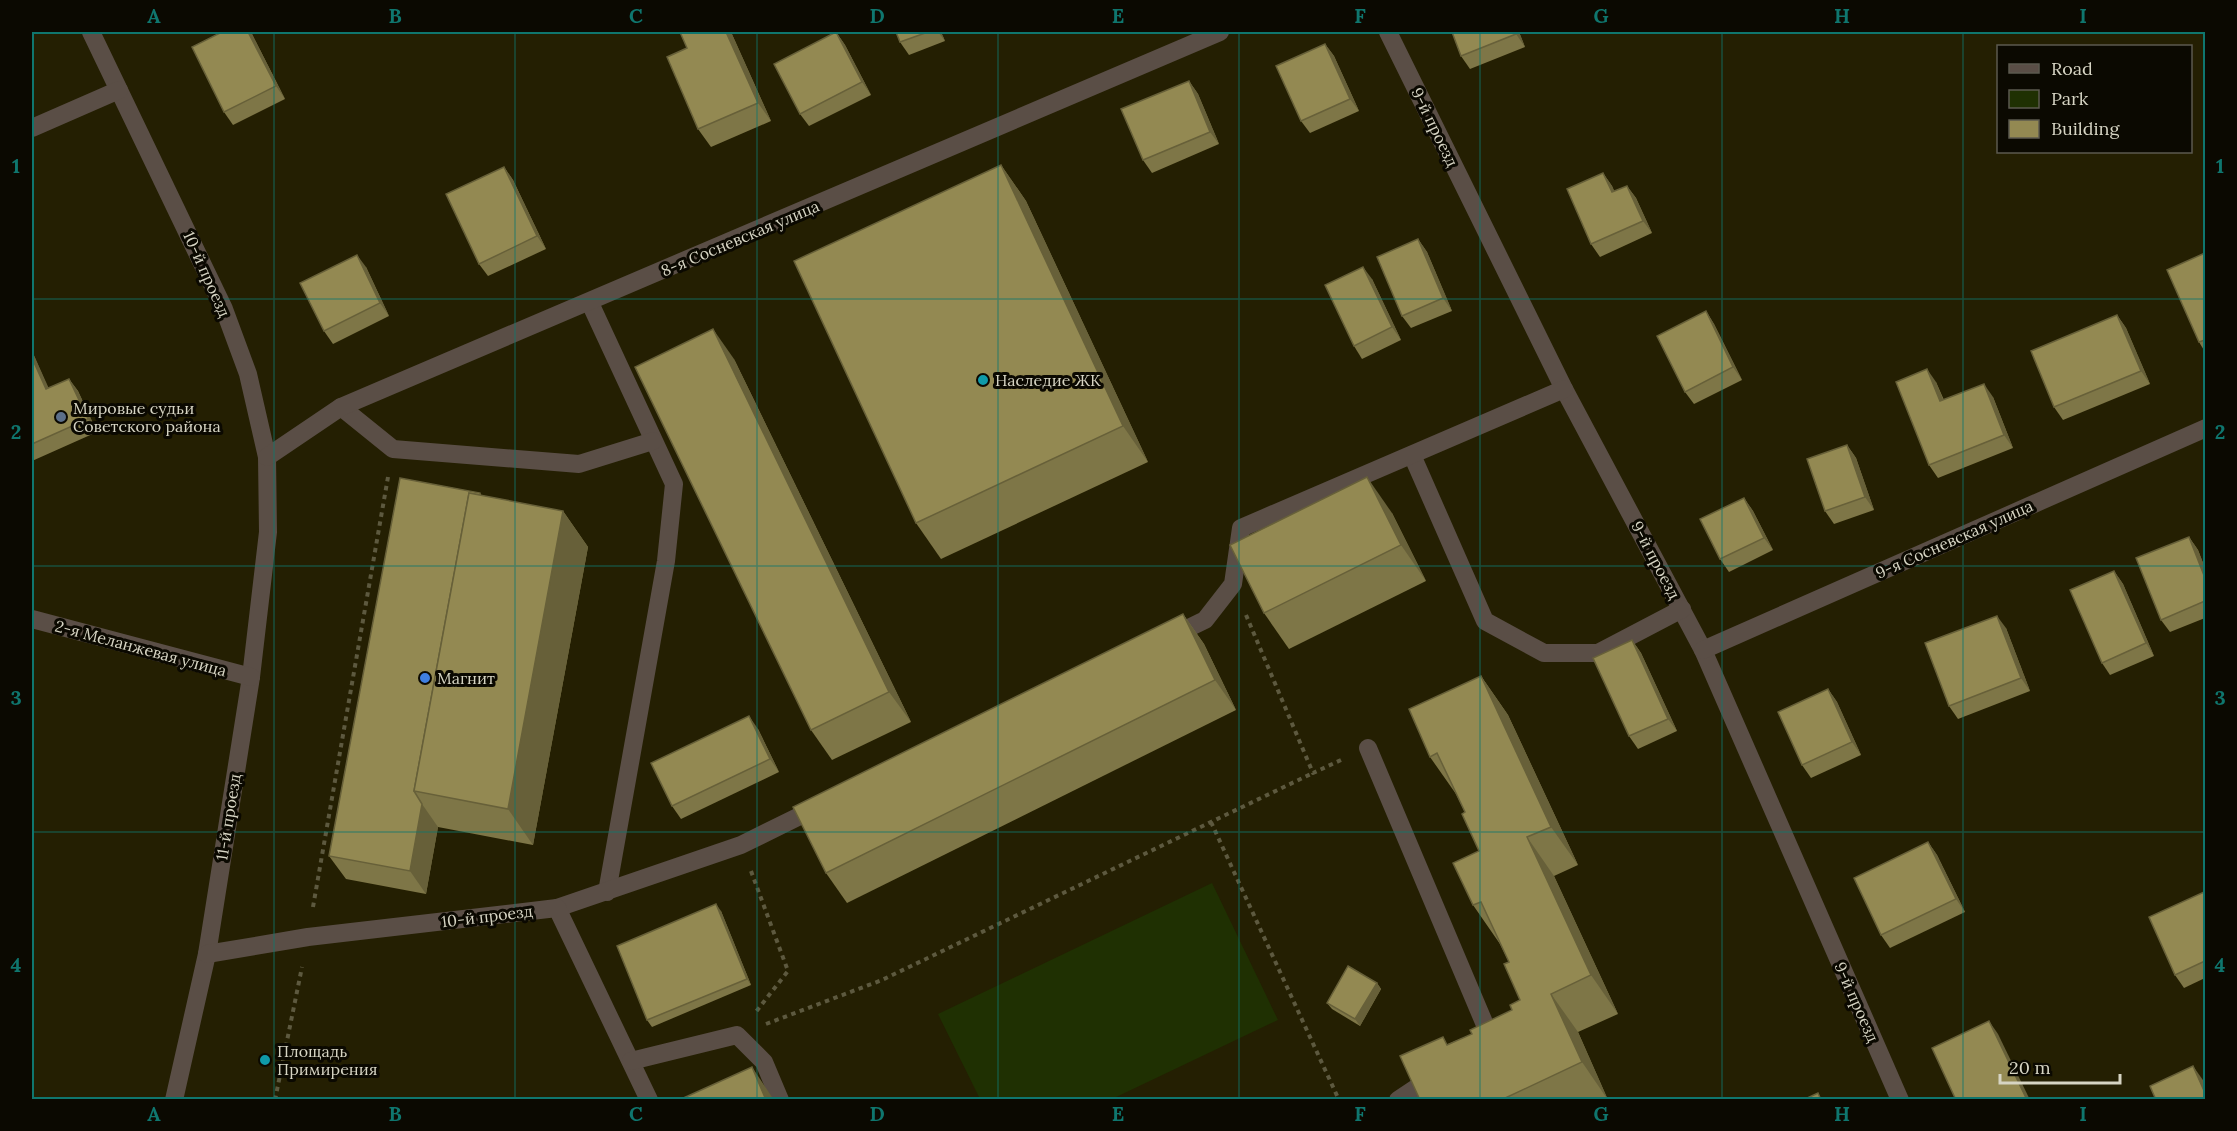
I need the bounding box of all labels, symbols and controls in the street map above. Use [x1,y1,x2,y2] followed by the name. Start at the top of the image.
[147,3,161,28] text: A
[388,3,402,28] text: B
[629,3,643,28] text: C
[869,3,885,28] text: D
[1112,3,1124,28] text: E
[1354,3,1366,28] text: F
[1593,3,1609,28] text: G
[1834,3,1850,28] text: H
[2079,3,2087,28] text: I
[1997,45,2192,153] legend
[2051,57,2093,80] text: Road
[1407,84,1463,170] street label: 9-й проезд
[2051,87,2089,110] text: Park
[2051,117,2121,140] text: Building
[12,153,20,178] text: 1
[2216,153,2224,178] text: 1
[658,196,822,280] street label: 8-я Сосневская улица
[179,228,235,321] street label: 10-й проезд
[995,370,1101,390] place label: Наследие ЖК
[976,373,990,387] marker: Наследие ЖК
[73,398,221,436] place label: Мировые судьи Советского района
[54,410,68,424] marker: Мировые судьи Советского района
[11,419,21,444] text: 2
[2215,419,2225,444] text: 2
[1872,495,2036,583] street label: 9-я Сосневская улица
[1627,518,1685,603] street label: 9-й проезд
[53,615,229,681] street label: 2-я Меланжевая улица
[437,668,495,688] place label: Магнит
[418,671,432,685] marker: Магнит
[10,685,22,710] text: 3
[2214,685,2226,710] text: 3
[211,772,245,862] street label: 11-й проезд
[440,900,534,932] street label: 10-й проезд
[11,952,22,977] text: 4
[2215,952,2226,977] text: 4
[1830,959,1884,1046] street label: 9-й проезд
[277,1041,378,1079] place label: Площадь Примирения
[2000,1047,2120,1085] scale bar
[258,1053,272,1067] marker: Площадь Примирения
[2009,1056,2051,1079] text: 20 m
[147,1101,161,1126] text: A
[388,1101,402,1126] text: B
[629,1101,643,1126] text: C
[869,1101,885,1126] text: D
[1112,1101,1124,1126] text: E
[1354,1101,1366,1126] text: F
[1593,1101,1609,1126] text: G
[1834,1101,1850,1126] text: H
[2079,1101,2087,1126] text: I

